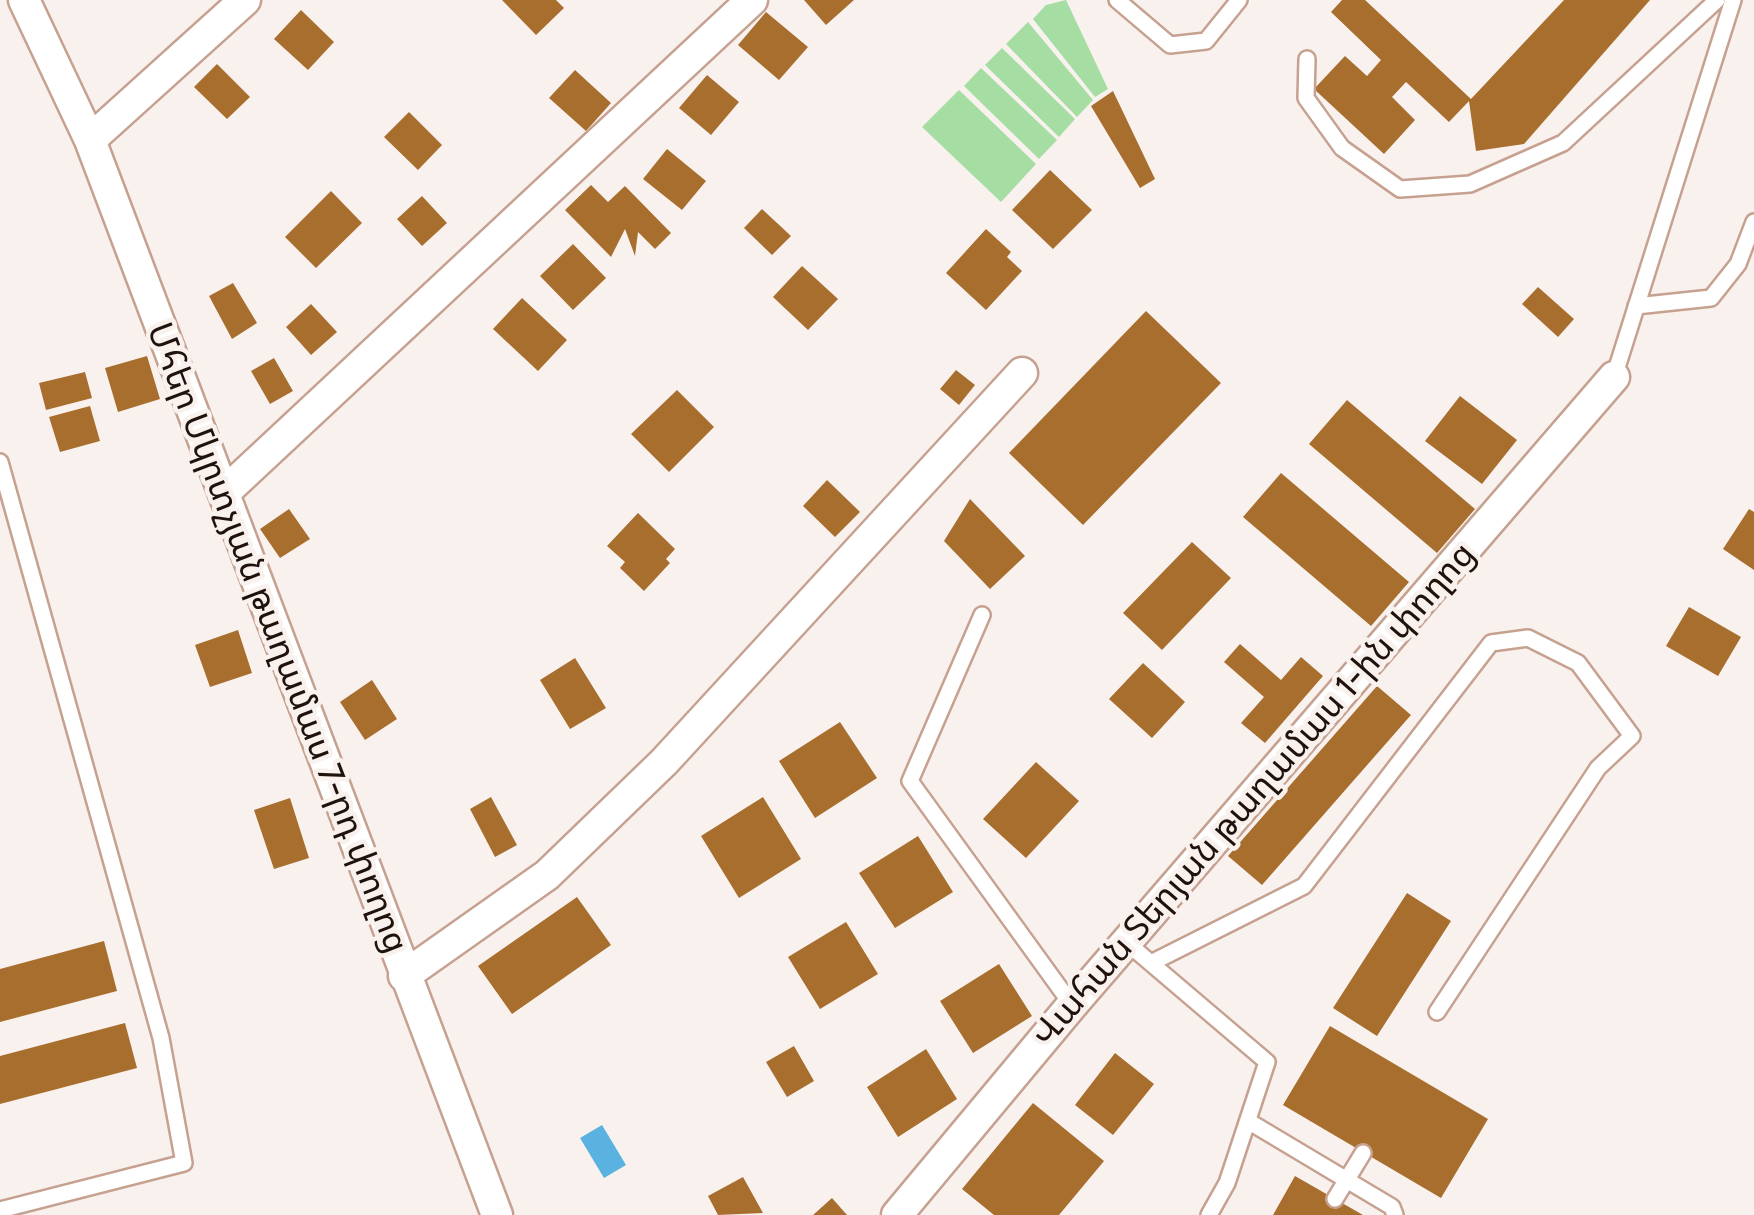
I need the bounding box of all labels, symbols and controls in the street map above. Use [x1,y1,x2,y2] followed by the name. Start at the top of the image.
[137,317,417,959] street label: Մհեր Մկրտչյան թաղամաս 7-րդ փողոց
[1023,534,1485,1056] street label: Վահան Տերյան թաղամաս 1-ին փողոց

